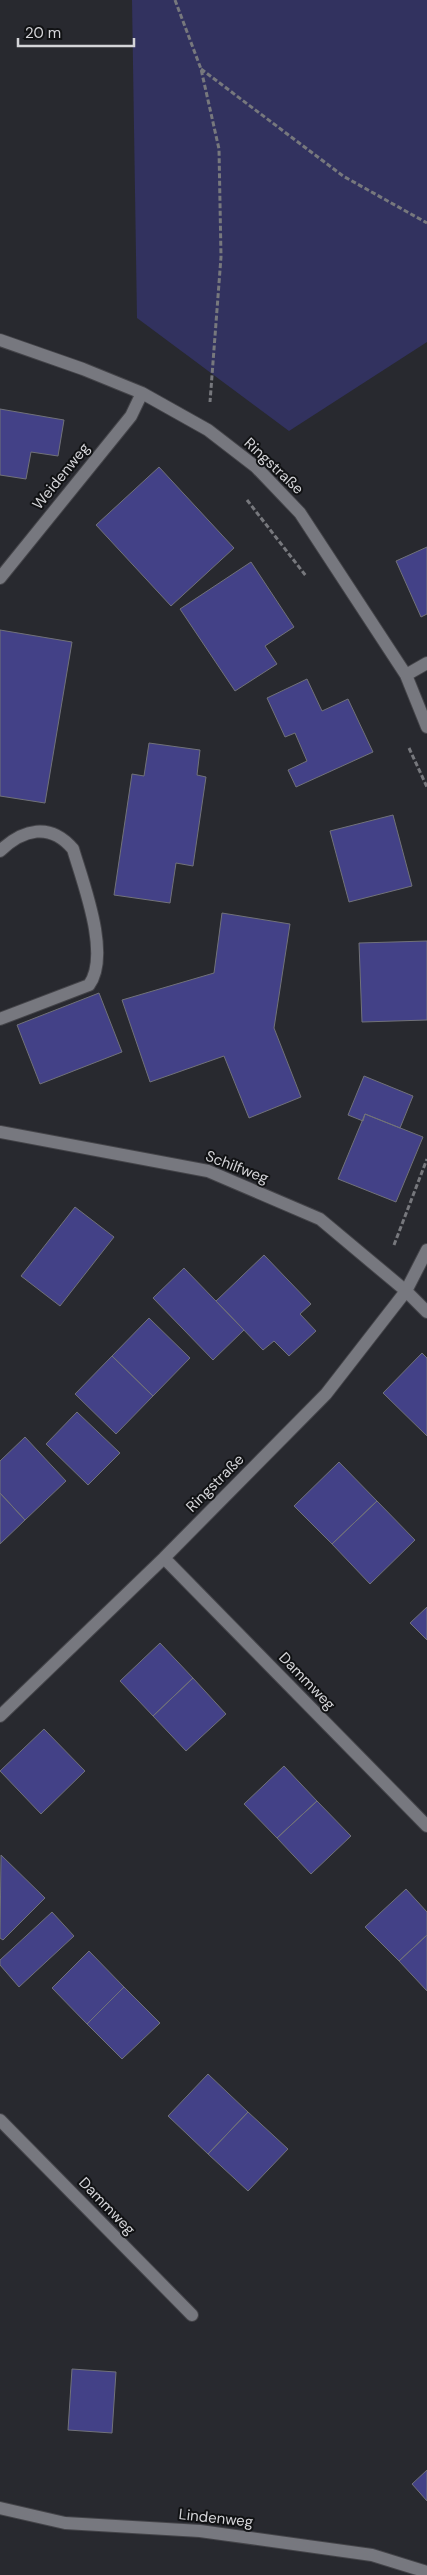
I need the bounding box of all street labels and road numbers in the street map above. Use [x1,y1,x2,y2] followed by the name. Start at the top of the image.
[240,433,308,499] street label: Ringstraße
[28,438,94,514] street label: Weidenweg
[203,1146,271,1188] street label: Schilfweg
[182,1450,248,1516] street label: Ringstraße
[274,1648,340,1714] street label: Dammweg
[74,2173,140,2239] street label: Dammweg
[178,2504,254,2532] street label: Lindenweg

